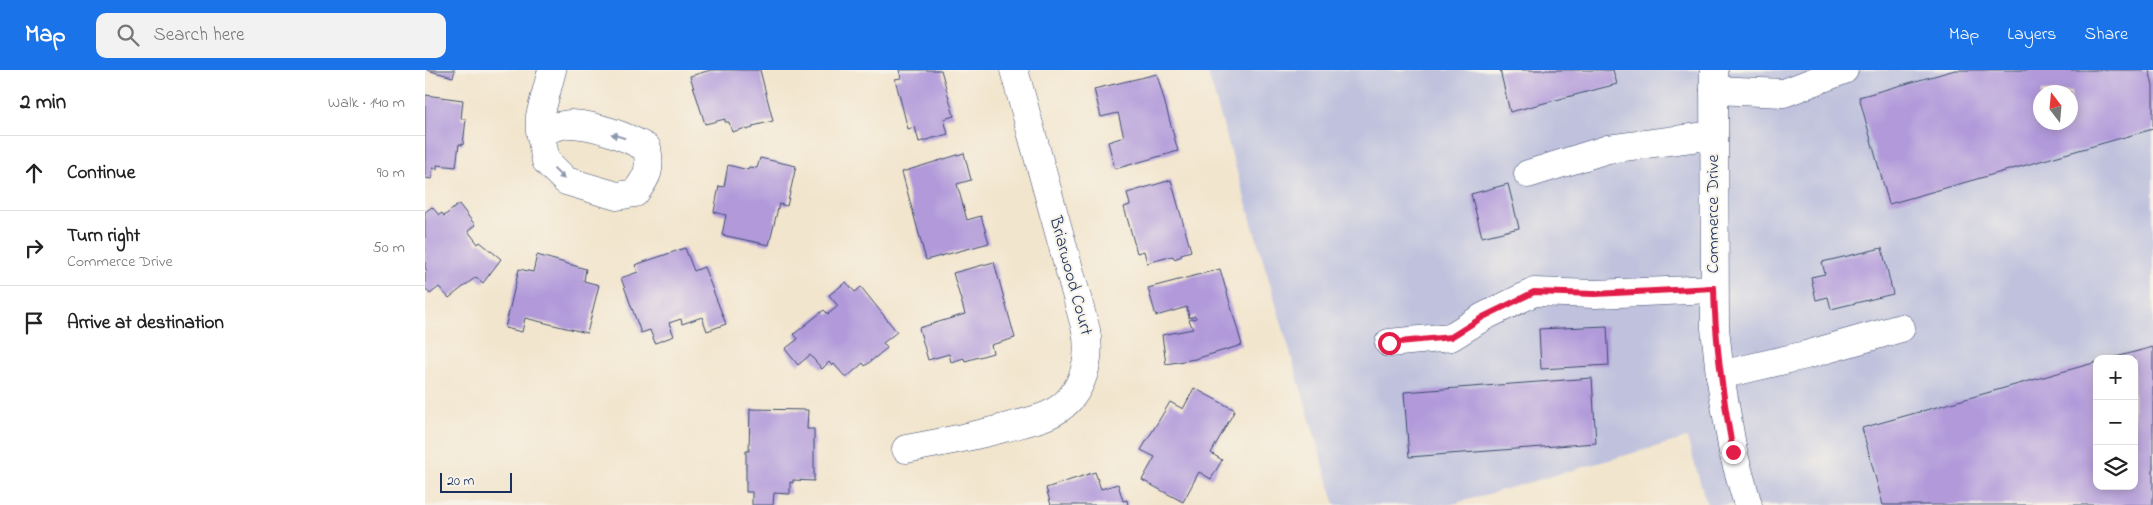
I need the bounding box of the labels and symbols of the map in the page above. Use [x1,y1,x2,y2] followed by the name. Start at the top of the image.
[2033,85,2078,130] north arrow
[610,132,625,140] one-way arrow
[1701,154,1727,273] street label: Commerce Drive
[553,168,565,180] one-way arrow
[1041,213,1098,338] street label: Briarwood Court
[1378,332,1401,355] route start
[1722,441,1745,464] route end
[440,470,513,493] scale bar

